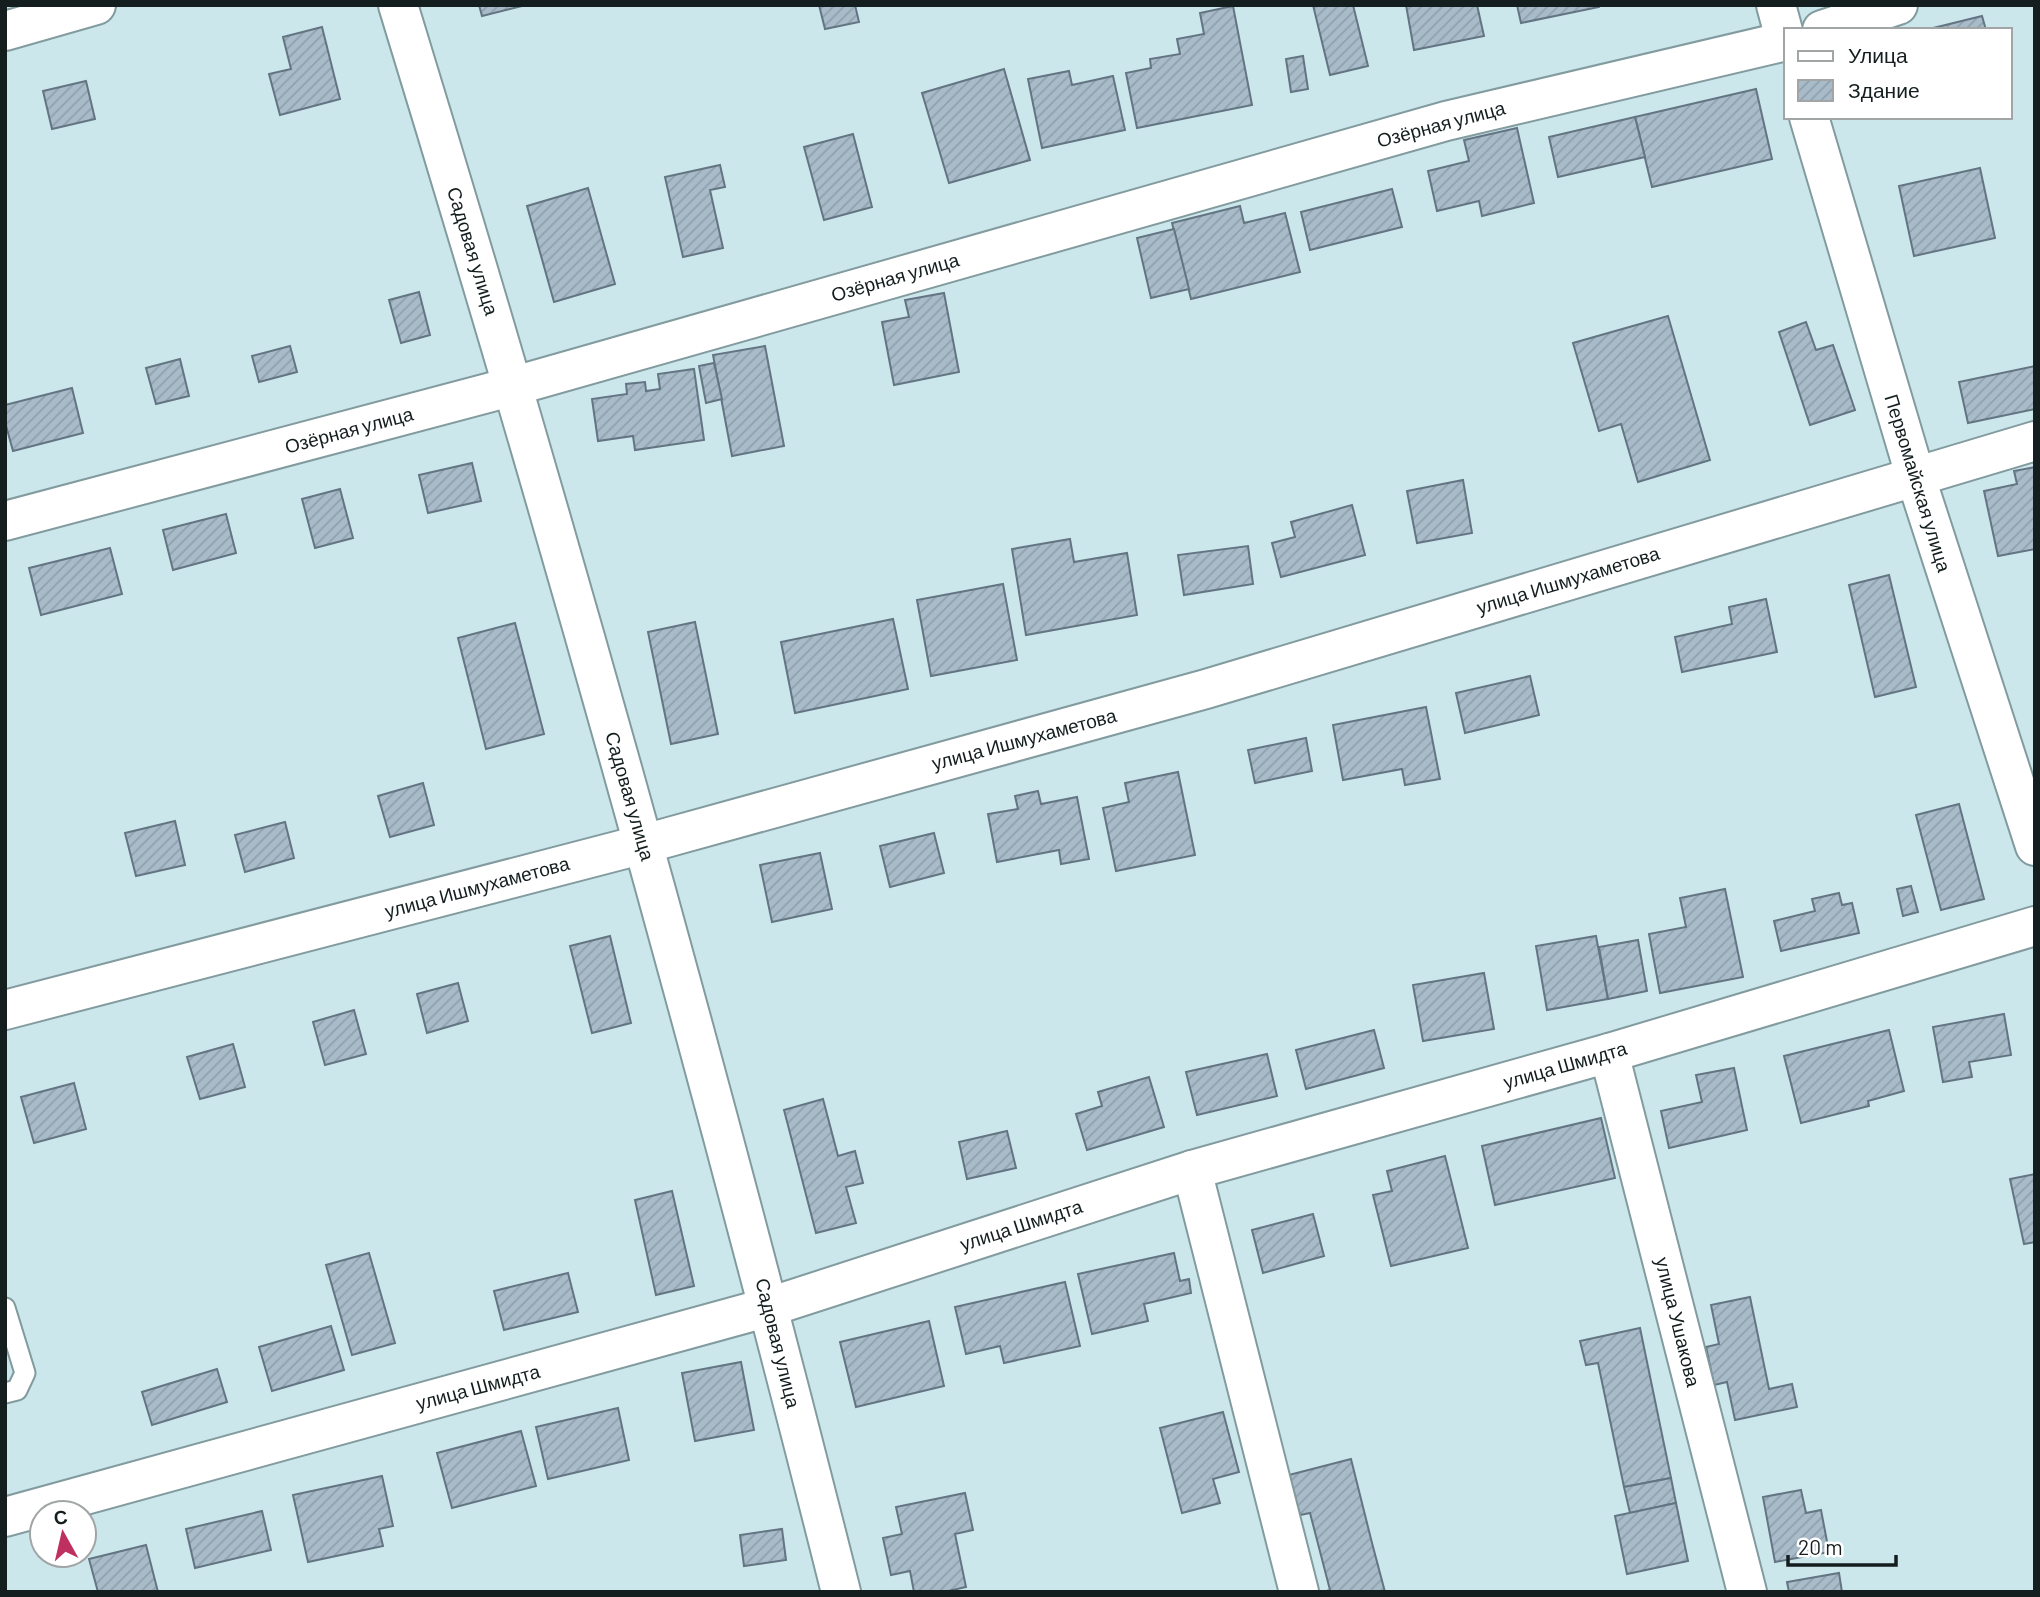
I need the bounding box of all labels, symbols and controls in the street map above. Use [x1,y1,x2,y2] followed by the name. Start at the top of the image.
[1784,28,2012,119] legend
[1848,42,1908,67] text: Улица
[1848,77,1920,102] text: Здание
[1374,95,1508,152] street label: Озёрная улица
[443,184,504,318] street label: Садовая улица
[828,247,962,306] street label: Озёрная улица
[1880,391,1957,575] street label: Первомайская улица
[282,401,416,458] street label: Озёрная улица
[1474,541,1663,618] street label: улица Ишмухаметова
[929,703,1119,774] street label: улица Ишмухаметова
[601,729,660,863] street label: Садовая улица
[382,851,572,922] street label: улица Ишмухаметова
[1501,1036,1630,1093] street label: улица Шмидта
[957,1194,1085,1255] street label: улица Шмидта
[1651,1255,1706,1389] street label: улица Ушакова
[751,1276,806,1411] street label: Садовая улица
[413,1359,543,1414] street label: улица Шмидта
[28,1499,98,1569] north arrow
[52,1504,69,1529] text: С
[1788,1524,1896,1568] scale bar
[1798,1534,1843,1559] text: 20 m

